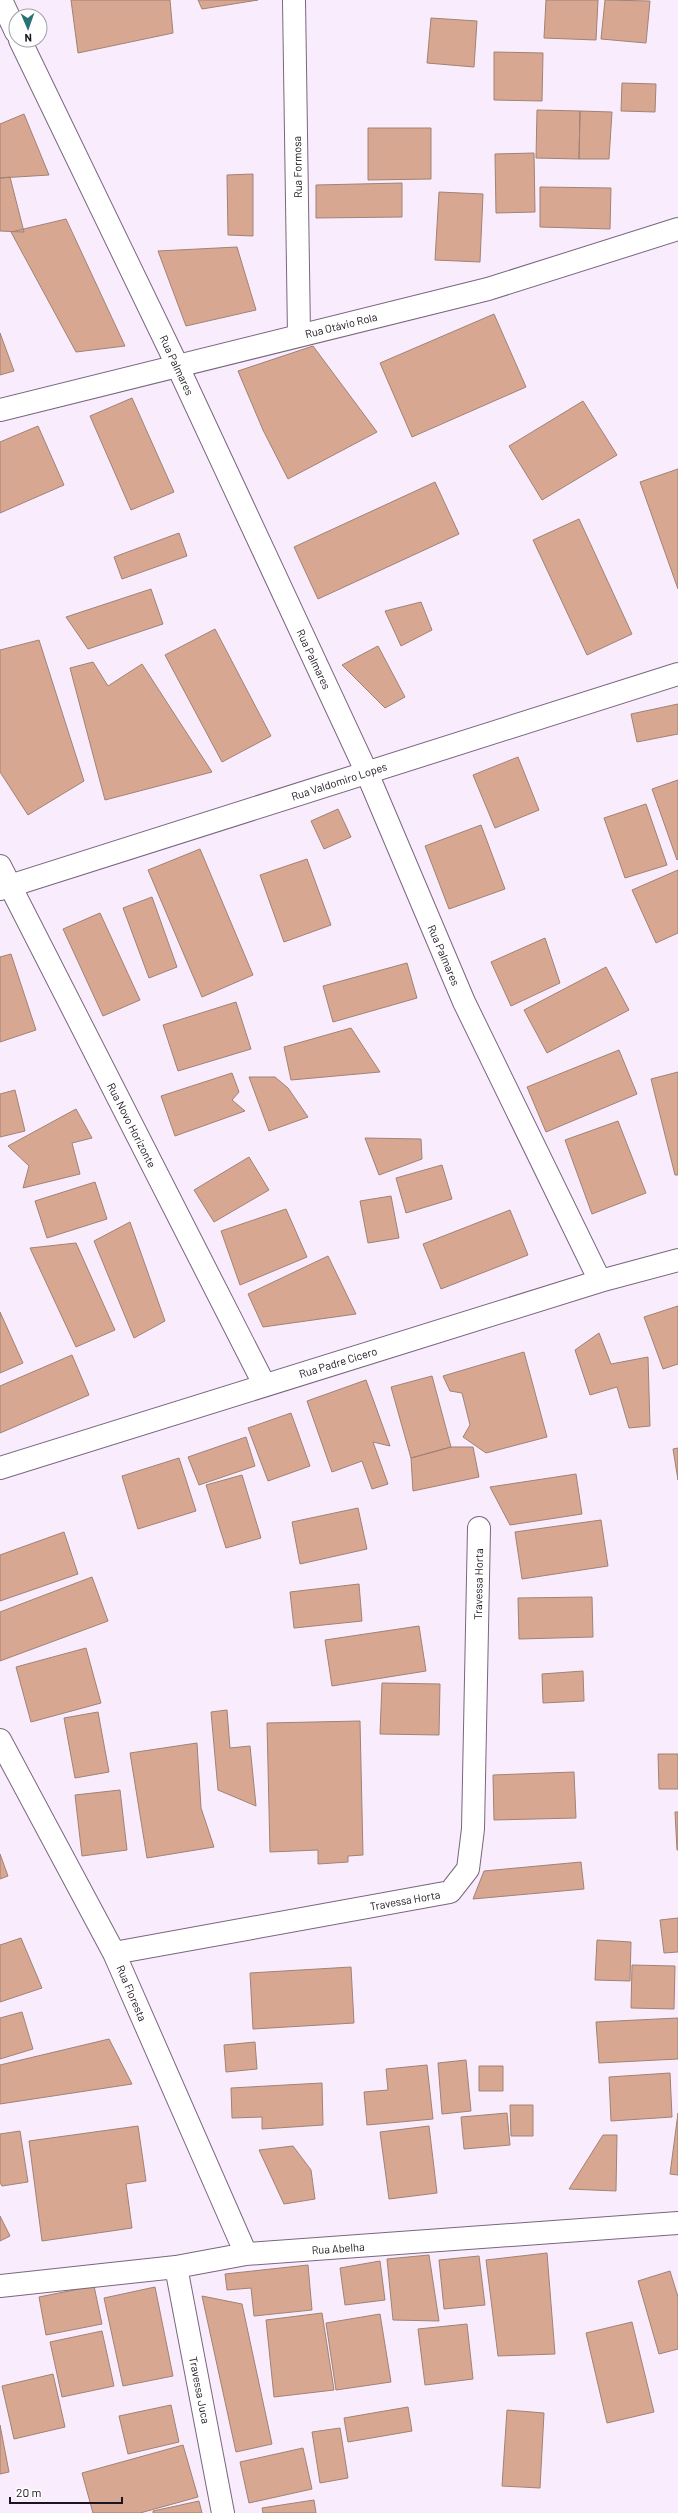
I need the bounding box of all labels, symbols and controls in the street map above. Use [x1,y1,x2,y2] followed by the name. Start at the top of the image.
[8,8,48,48] north arrow
[24,32,32,45] text: N
[290,136,304,198] street label: Rua Formosa
[304,310,378,340] street label: Rua Otávio Rola
[157,333,197,397] street label: Rua Palmares
[294,627,334,691] street label: Rua Palmares
[289,759,389,803] street label: Rua Valdomiro Lopes
[425,923,463,987] street label: Rua Palmares
[105,1080,159,1170] street label: Rua Novo Horizonte
[297,1344,379,1380] street label: Rua Padre Cícero
[471,1548,485,1620] street label: Travessa Horta
[369,1887,441,1913] street label: Travessa Horta
[114,1963,150,2023] street label: Rua Floresta
[311,2240,365,2256] street label: Rua Abelha
[187,2355,213,2425] street label: Travessa Juca
[10,2479,122,2505] scale bar
[16,2485,42,2499] text: 20 m

